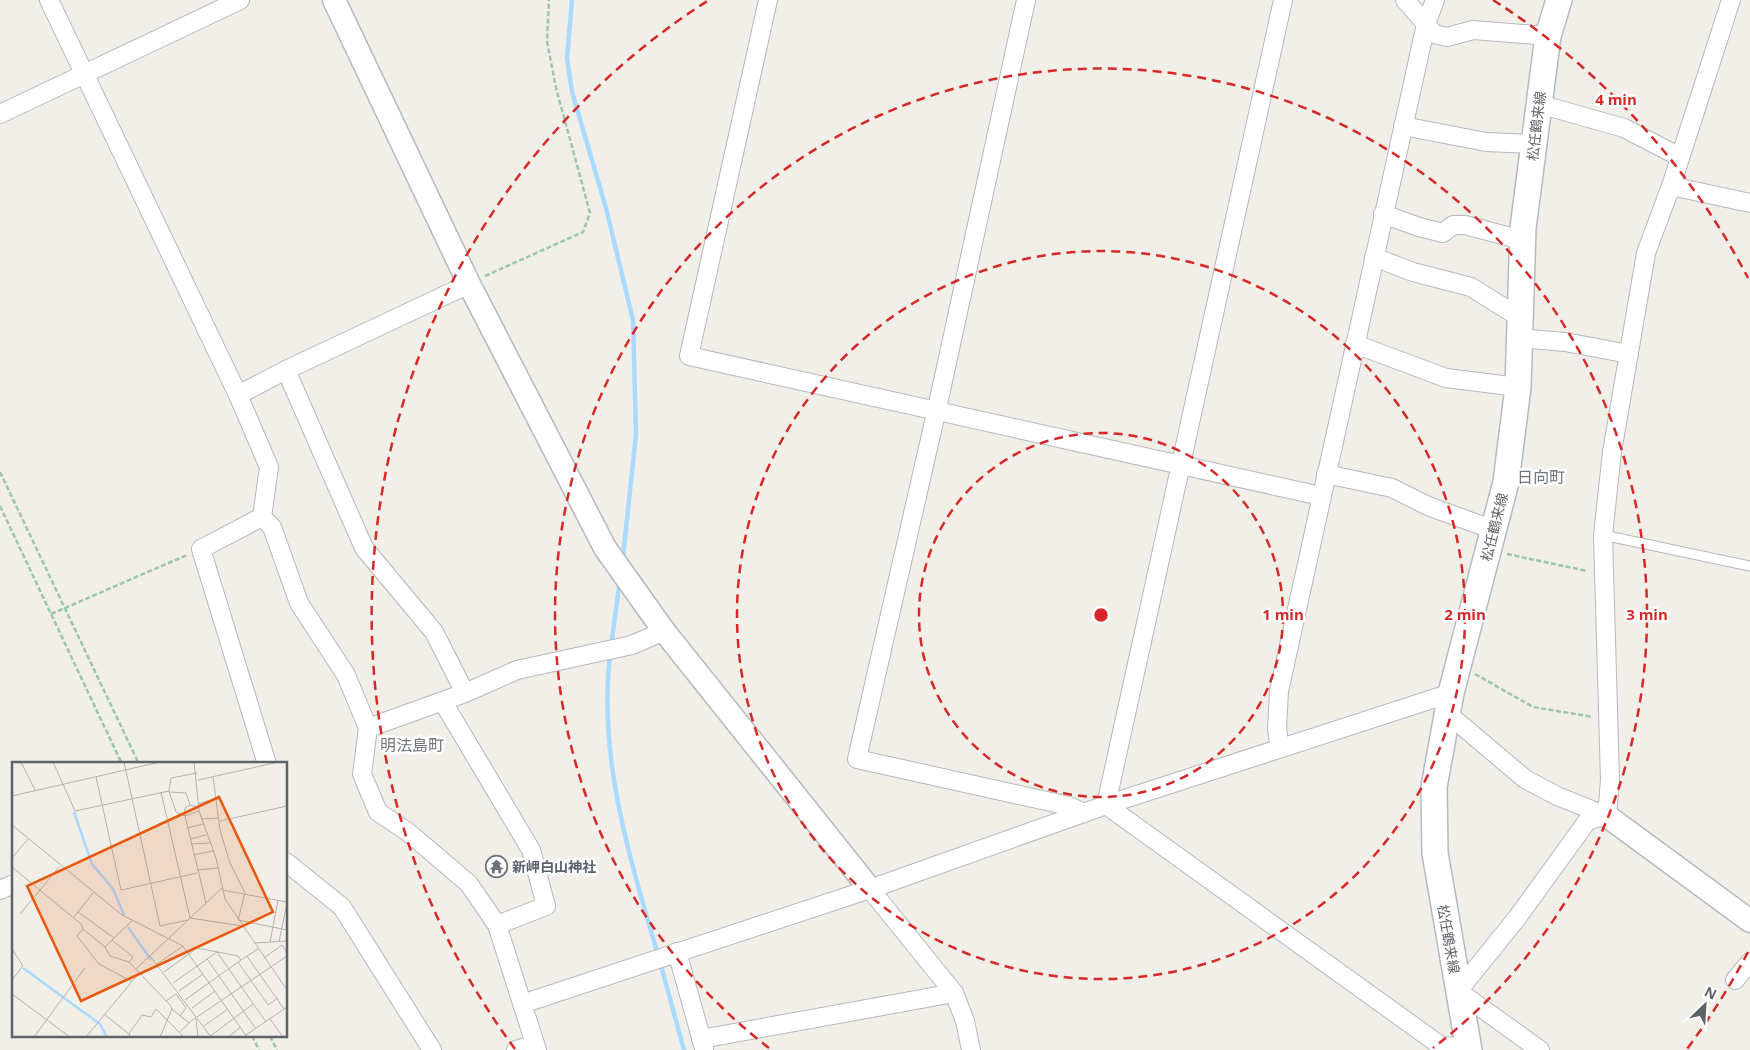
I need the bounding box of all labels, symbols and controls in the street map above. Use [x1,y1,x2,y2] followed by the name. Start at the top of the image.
[1595,89,1637,109] text: 4 min
[1522,90,1550,162] street label: 松任鶴来線
[1517,466,1565,488] district label: 日向町
[1476,491,1512,563] street label: 松任鶴来線
[1262,604,1304,624] text: 1 min
[1444,604,1486,624] text: 2 min
[1626,604,1668,624] text: 3 min
[1092,606,1110,624] centre of rings
[380,734,444,756] district label: 明法島町
[12,762,288,1038] inset map
[484,854,508,878] temple icon: 新岬白山神社
[512,857,596,876] place label: 新岬白山神社
[1434,903,1464,975] street label: 松任鶴来線
[1680,980,1730,1030] north arrow
[1702,982,1720,1004] text: N

